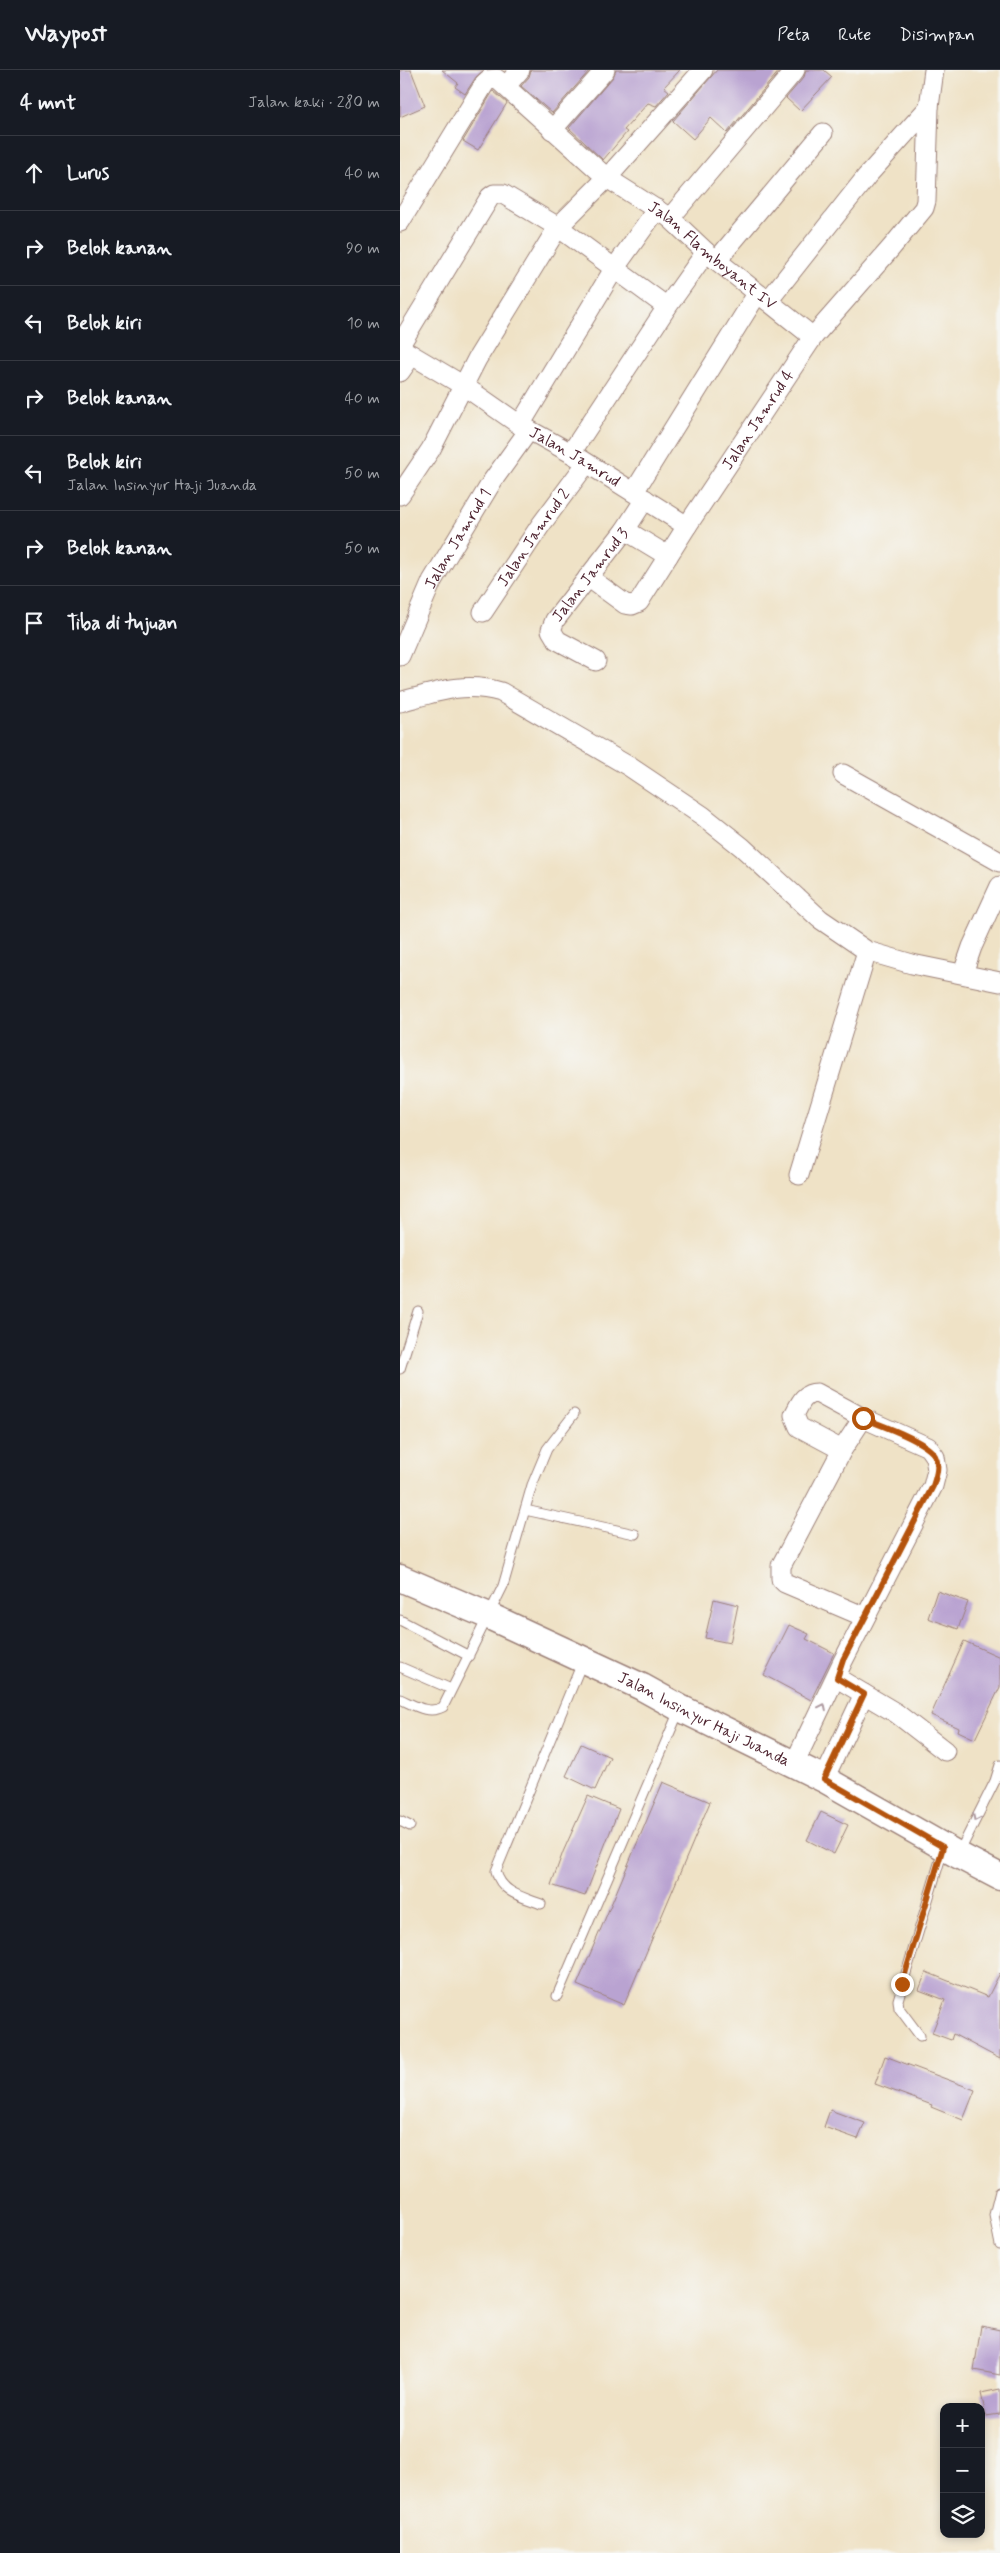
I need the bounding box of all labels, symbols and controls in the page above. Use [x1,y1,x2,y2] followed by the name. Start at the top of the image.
[25,19,107,50] text: Waypost
[777,23,810,47] text: Peta
[838,23,871,47] text: Rute
[899,23,975,47] text: Disimpan
[20,89,76,117] text: 4 mnt
[248,92,380,113] text: Jalan kaki · 280 m
[20,159,48,187] icon: ahead
[67,161,109,186] text: Lurus
[344,163,380,184] text: 40 m
[644,196,781,314] street label: Jalan Flamboyant IV
[20,234,48,262] icon: right
[67,236,172,261] text: Belok kanan
[346,238,380,259] text: 90 m
[20,309,48,337] icon: left
[67,311,142,336] text: Belok kiri
[347,313,380,334] text: 10 m
[717,366,799,474] street label: Jalan Jamrud 4
[20,384,48,412] icon: right
[67,386,172,411] text: Belok kanan
[344,388,380,409] text: 40 m
[526,422,624,492] street label: Jalan Jamrud
[67,450,142,475] text: Belok kiri
[20,459,48,487] icon: left
[344,463,380,484] text: 50 m
[67,475,257,496] text: Jalan Insinyur Haji Juanda
[492,484,575,590] street label: Jalan Jamrud 2
[419,485,496,592] street label: Jalan Jamrud 1
[547,523,633,626] street label: Jalan Jamrud 3
[20,534,48,562] icon: right
[67,536,172,561] text: Belok kanan
[344,538,380,559] text: 50 m
[20,609,48,637] icon: arrive
[67,611,178,636] text: Tiba di tujuan
[852,1407,875,1430] route start
[614,1667,793,1771] street label: Jalan Insinyur Haji Juanda
[817,1703,827,1712] one-way arrow
[972,1813,983,1822] one-way arrow
[891,1973,914,1996] route end
[940,2403,985,2538] map controls
[940,2403,985,2448] button: +
[940,2448,985,2493] button: −
[940,2493,985,2538] button: layers

